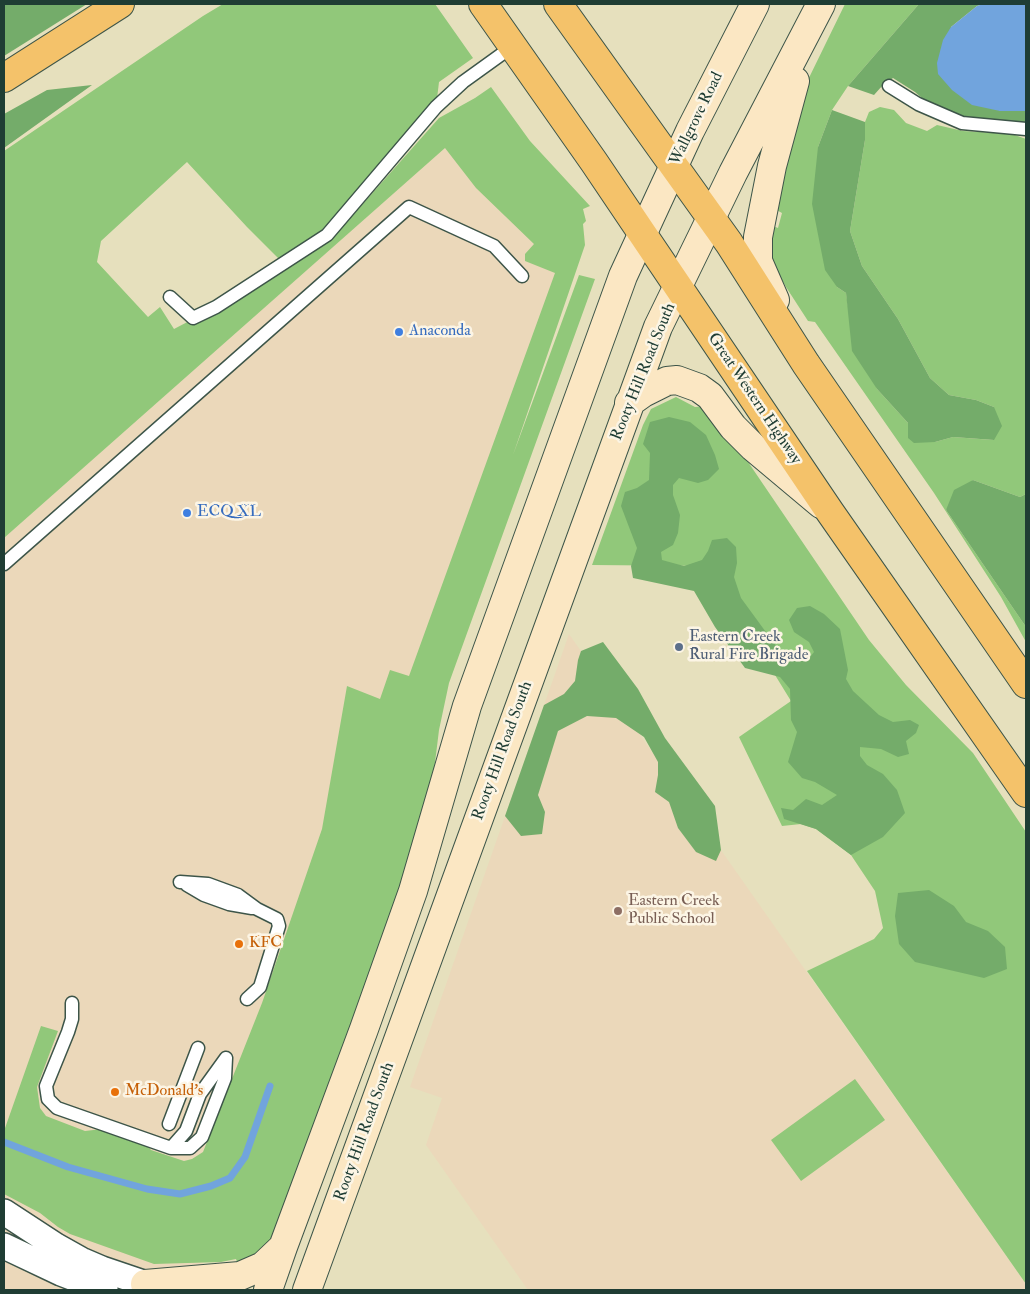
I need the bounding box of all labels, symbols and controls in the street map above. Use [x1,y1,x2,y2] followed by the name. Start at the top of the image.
[666,69,728,169] street label: Wallgrove Road
[608,301,680,443] street label: Rooty Hill Road South
[409,322,471,342] place label: Anaconda
[393,326,405,338] marker: Anaconda
[703,330,805,468] street label: Great Western Highway
[197,503,261,523] place label: ECQ XL
[181,507,193,519] marker: ECQ XL
[689,628,808,666] place label: Eastern Creek Rural Fire Brigade
[673,641,685,653] marker: Eastern Creek Rural Fire Brigade
[469,679,537,823] street label: Rooty Hill Road South
[628,892,720,930] place label: Eastern Creek Public School
[612,905,624,917] marker: Eastern Creek Public School
[249,934,282,954] place label: KFC
[233,938,245,950] marker: KFC
[331,1060,399,1204] street label: Rooty Hill Road South
[125,1082,203,1102] place label: McDonald's
[109,1086,121,1098] marker: McDonald's

